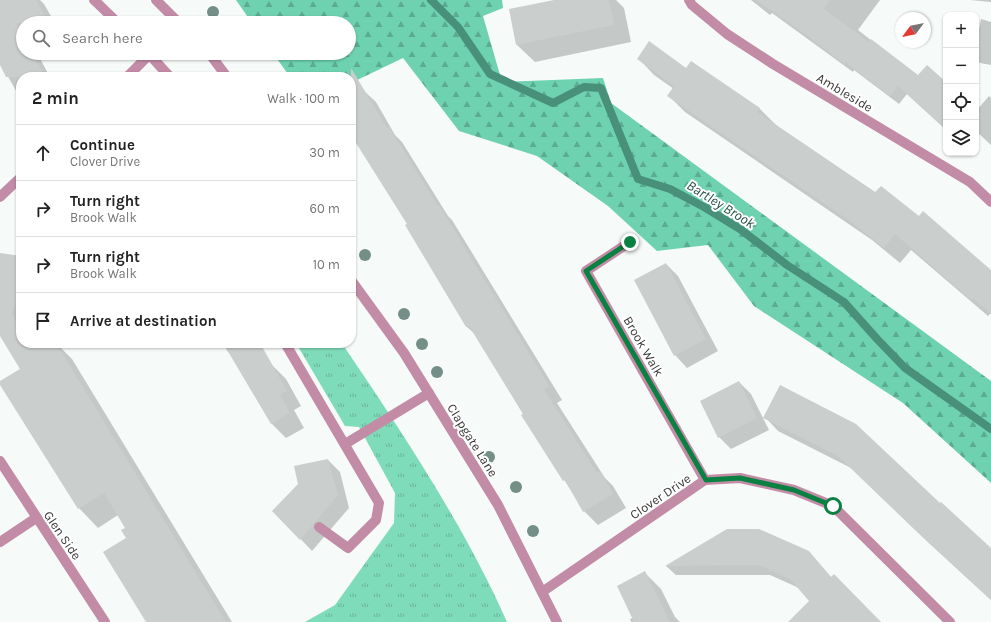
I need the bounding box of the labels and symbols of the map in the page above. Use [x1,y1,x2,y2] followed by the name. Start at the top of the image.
[895,12,931,48] north arrow
[814,70,876,115] street label: Ambleside
[684,177,759,233] water label: Bartley Brook
[621,233,639,251] route end
[620,314,667,379] street label: Brook Walk
[444,401,501,480] street label: Clapgate Lane
[627,470,694,522] street label: Clover Drive
[824,497,842,515] route start
[41,508,85,563] street label: Glen Side

